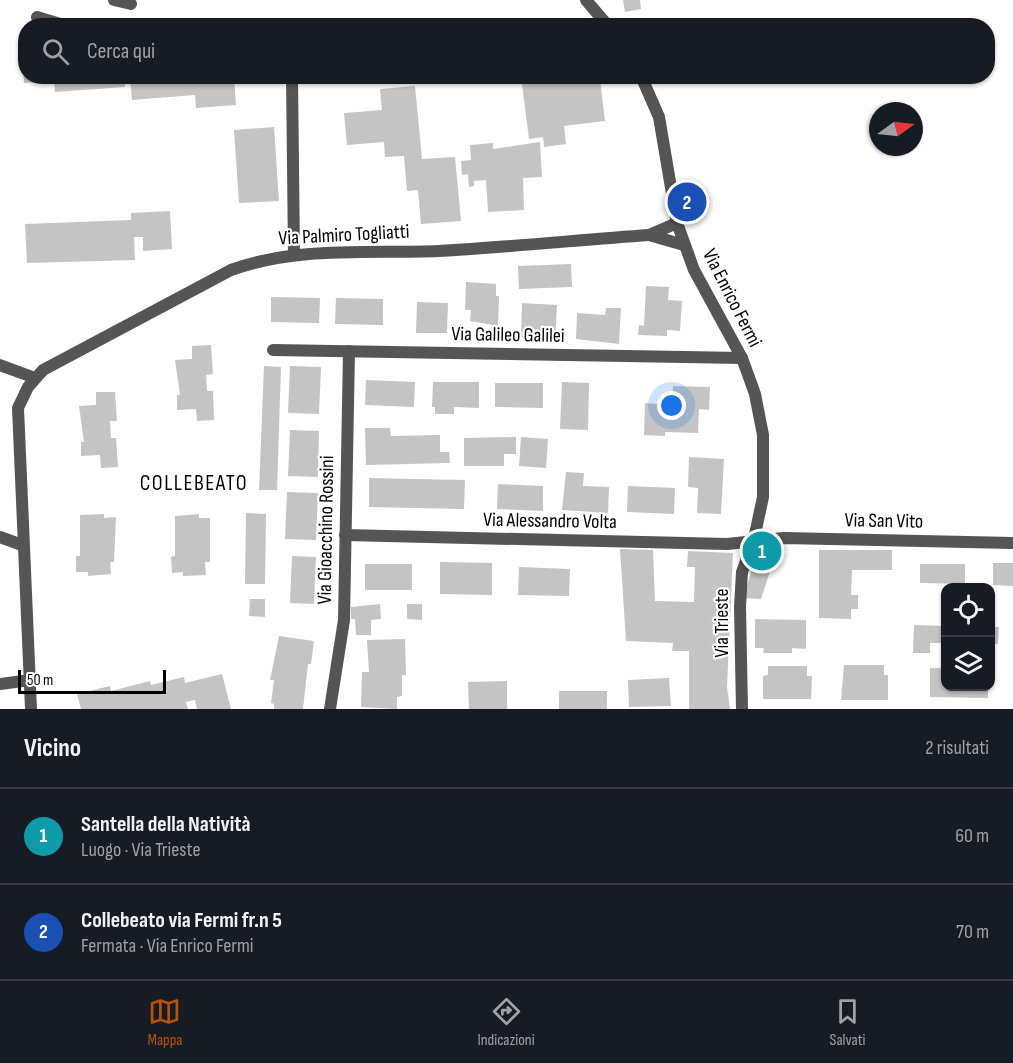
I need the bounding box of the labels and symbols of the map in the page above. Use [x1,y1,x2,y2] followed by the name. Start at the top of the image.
[869,102,923,156] north arrow
[668,180,706,224] pin: 2
[278,220,410,250] street label: Via Palmiro Togliatti
[697,245,767,351] street label: Via Enrico Fermi
[451,322,565,348] street label: Via Galileo Galilei
[657,391,686,420] your location
[313,455,339,605] street label: Via Gioacchino Rossini
[140,470,248,497] district label: COLLEBEATO
[483,508,617,534] street label: Via Alessandro Volta
[845,508,923,534] street label: Via San Vito
[742,528,782,574] pin: 1
[710,589,734,657] street label: Via Trieste
[18,667,166,694] scale bar

